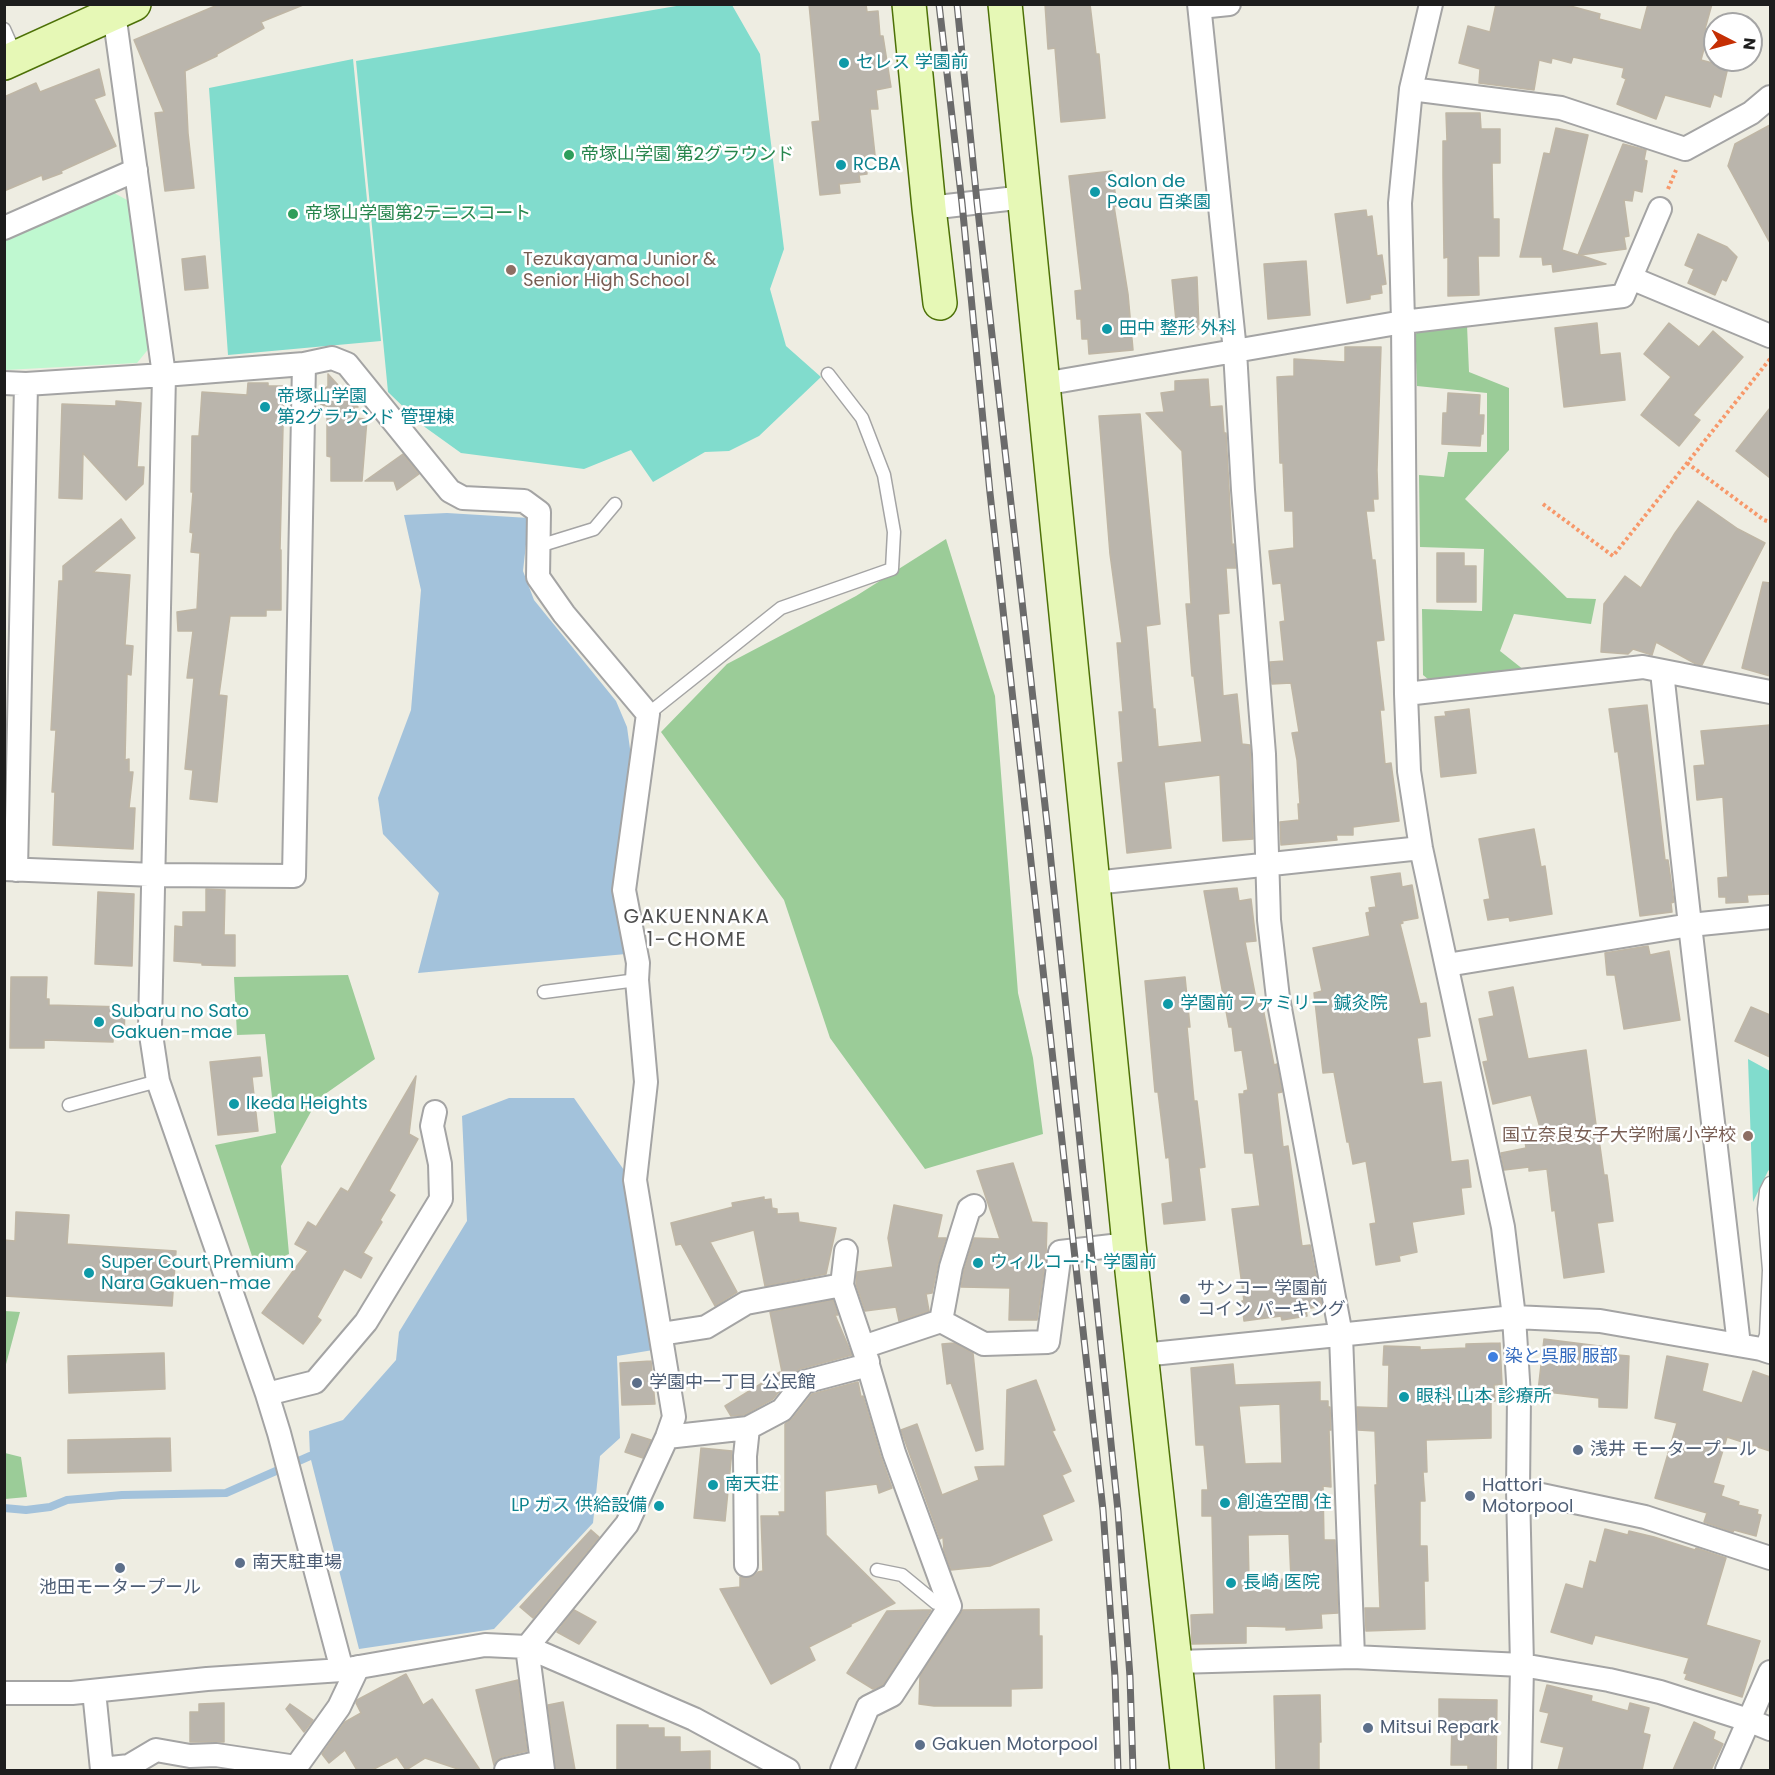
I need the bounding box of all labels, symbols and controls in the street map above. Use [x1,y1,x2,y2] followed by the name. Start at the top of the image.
[1703,12,1763,72] north arrow
[1737,37,1761,51] text: N
[856,52,969,74] place label: セレス 学園前
[837,56,851,70] marker: セレス 学園前
[581,144,794,166] place label: 帝塚山学園 第2グラウンド
[562,148,576,162] marker: 帝塚山学園 第2グラウンド
[853,154,901,176] place label: RCBA
[834,158,848,172] marker: RCBA
[1107,171,1211,213] place label: Salon de Peau 百楽園
[1088,185,1102,199] marker: Salon de Peau 百楽園
[305,203,531,225] place label: 帝塚山学園第2テニスコート
[286,207,300,221] marker: 帝塚山学園第2テニスコート
[523,249,716,292] place label: Tezukayama Junior & Senior High School
[504,263,518,277] marker: Tezukayama Junior & Senior High School
[1119,318,1237,340] place label: 田中 整形 外科
[1100,322,1114,336] marker: 田中 整形 外科
[277,386,454,428] place label: 帝塚山学園 第2グラウンド 管理棟
[258,400,272,414] marker: 帝塚山学園 第2グラウンド 管理棟
[624,906,770,953] district label: GAKUENNAKA 1-CHOME
[1180,993,1388,1015] place label: 学園前 ファミリー 鍼灸院
[1161,997,1175,1011] marker: 学園前 ファミリー 鍼灸院
[111,1001,249,1044] place label: Subaru no Sato Gakuen-mae
[92,1015,106,1029] marker: Subaru no Sato Gakuen-mae
[246,1093,368,1115] place label: Ikeda Heights
[227,1097,241,1111] marker: Ikeda Heights
[1502,1125,1736,1147] place label: 国立奈良女子大学附属小学校
[1741,1129,1755,1143] marker: 国立奈良女子大学附属小学校
[101,1252,294,1294] place label: Super Court Premium Nara Gakuen-mae
[990,1252,1157,1274] place label: ウィルコート 学園前
[971,1256,985,1270] marker: ウィルコート 学園前
[82,1266,96,1280] marker: Super Court Premium Nara Gakuen-mae
[1197,1278,1346,1320] place label: サンコー 学園前 コイン パーキング
[1178,1292,1192,1306] marker: サンコー 学園前 コイン パーキング
[1505,1346,1618,1368] place label: 染と呉服 服部
[1486,1350,1500,1364] marker: 染と呉服 服部
[649,1372,816,1394] place label: 学園中一丁目 公民館
[630,1376,644,1390] marker: 学園中一丁目 公民館
[1416,1386,1552,1408] place label: 眼科 山本 診療所
[1397,1390,1411,1404] marker: 眼科 山本 診療所
[1590,1439,1757,1461] place label: 浅井 モータープール
[1571,1443,1585,1457] marker: 浅井 モータープール
[725,1474,779,1496] place label: 南天荘
[1482,1475,1573,1518] place label: Hattori Motorpool
[706,1478,720,1492] marker: 南天荘
[1463,1489,1477,1503] marker: Hattori Motorpool
[1237,1492,1332,1514] place label: 創造空間 住
[511,1495,647,1517] place label: LP ガス 供給設備
[1218,1496,1232,1510] marker: 創造空間 住
[652,1499,666,1513] marker: LP ガス 供給設備
[252,1552,342,1574] place label: 南天駐車場
[233,1556,247,1570] marker: 南天駐車場
[113,1561,127,1575] marker: 池田モータープール
[1243,1572,1320,1594] place label: 長崎 医院
[1224,1576,1238,1590] marker: 長崎 医院
[39,1577,201,1599] place label: 池田モータープール
[1380,1717,1499,1739] place label: Mitsui Repark
[1361,1721,1375,1735] marker: Mitsui Repark
[932,1734,1098,1756] place label: Gakuen Motorpool
[913,1738,927,1752] marker: Gakuen Motorpool

